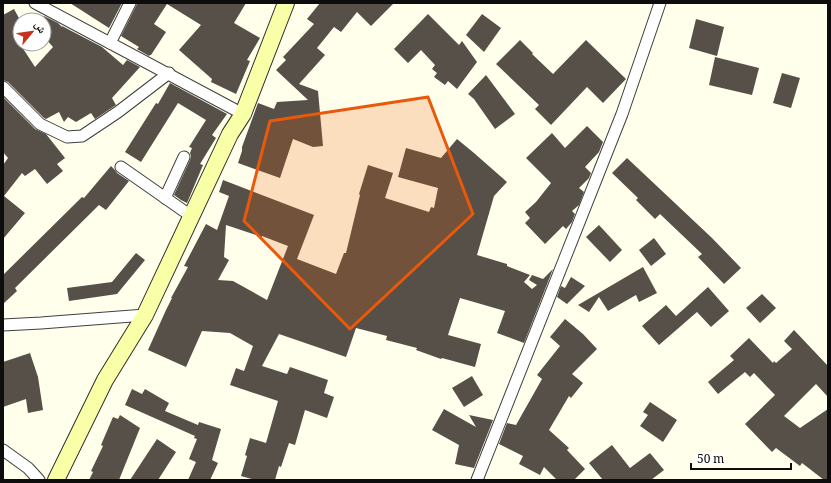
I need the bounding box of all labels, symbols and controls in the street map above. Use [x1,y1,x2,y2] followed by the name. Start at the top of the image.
[12,12,52,52] north arrow
[28,18,51,38] text: ش
[691,445,791,471] scale bar
[697,450,724,471] text: 50 m

